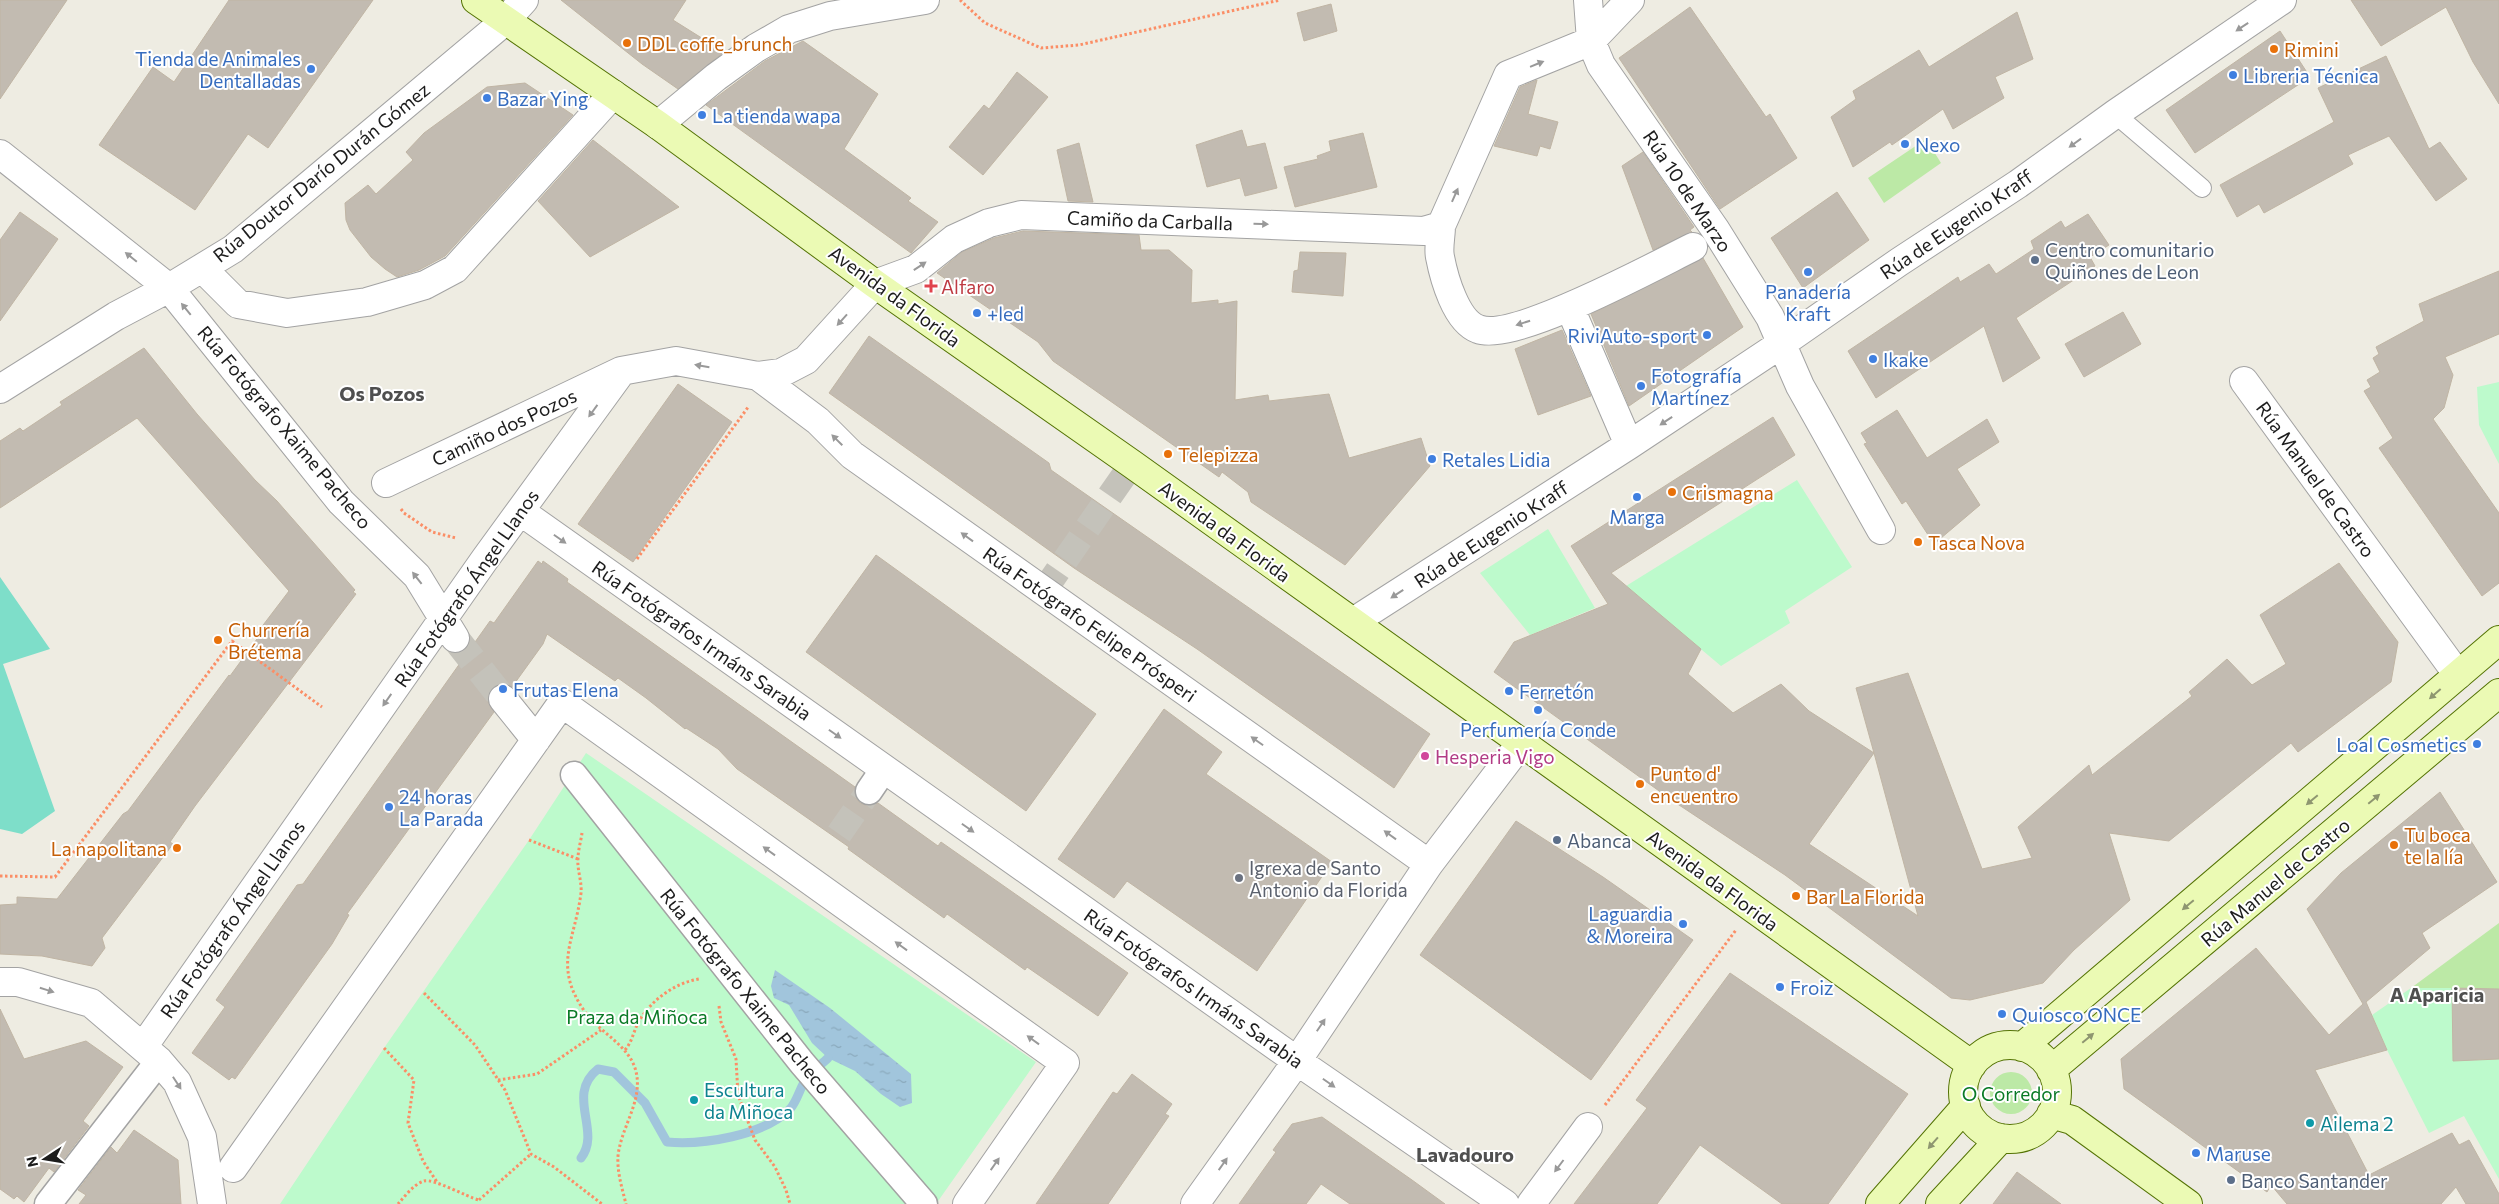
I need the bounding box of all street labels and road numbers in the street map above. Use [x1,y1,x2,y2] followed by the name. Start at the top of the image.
[208,77,434,267] street label: Rúa Doutor Darío Durán Gómez
[1639,126,1737,256] street label: Rúa 10 de Marzo
[1875,164,2037,284] street label: Rúa de Eugenio Kraff
[1067,206,1233,234] street label: Camiño da Carballa
[825,241,965,351] street label: Avenida da Florida
[193,321,377,533] street label: Rúa Fotógrafo Xaime Pacheco
[428,383,580,471] street label: Camiño dos Pozos
[2252,396,2380,562] street label: Rúa Manuel de Castro
[1410,475,1573,592] street label: Rúa de Eugenio Kraff
[1155,476,1295,586] street label: Avenida da Florida
[389,485,543,691] street label: Rúa Fotógrafo Ángel Llanos
[979,541,1201,707] street label: Rúa Fotógrafo Felipe Prósperi
[588,555,816,725] street label: Rúa Fotógrafos Irmáns Sarabia
[2196,813,2354,951] street label: Rúa Manuel de Castro
[155,816,309,1022] street label: Rúa Fotógrafo Ángel Llanos
[1643,825,1783,935] street label: Avenida da Florida
[656,883,836,1099] street label: Rúa Fotógrafo Xaime Pacheco
[1080,903,1308,1073] street label: Rúa Fotógrafos Irmáns Sarabia

